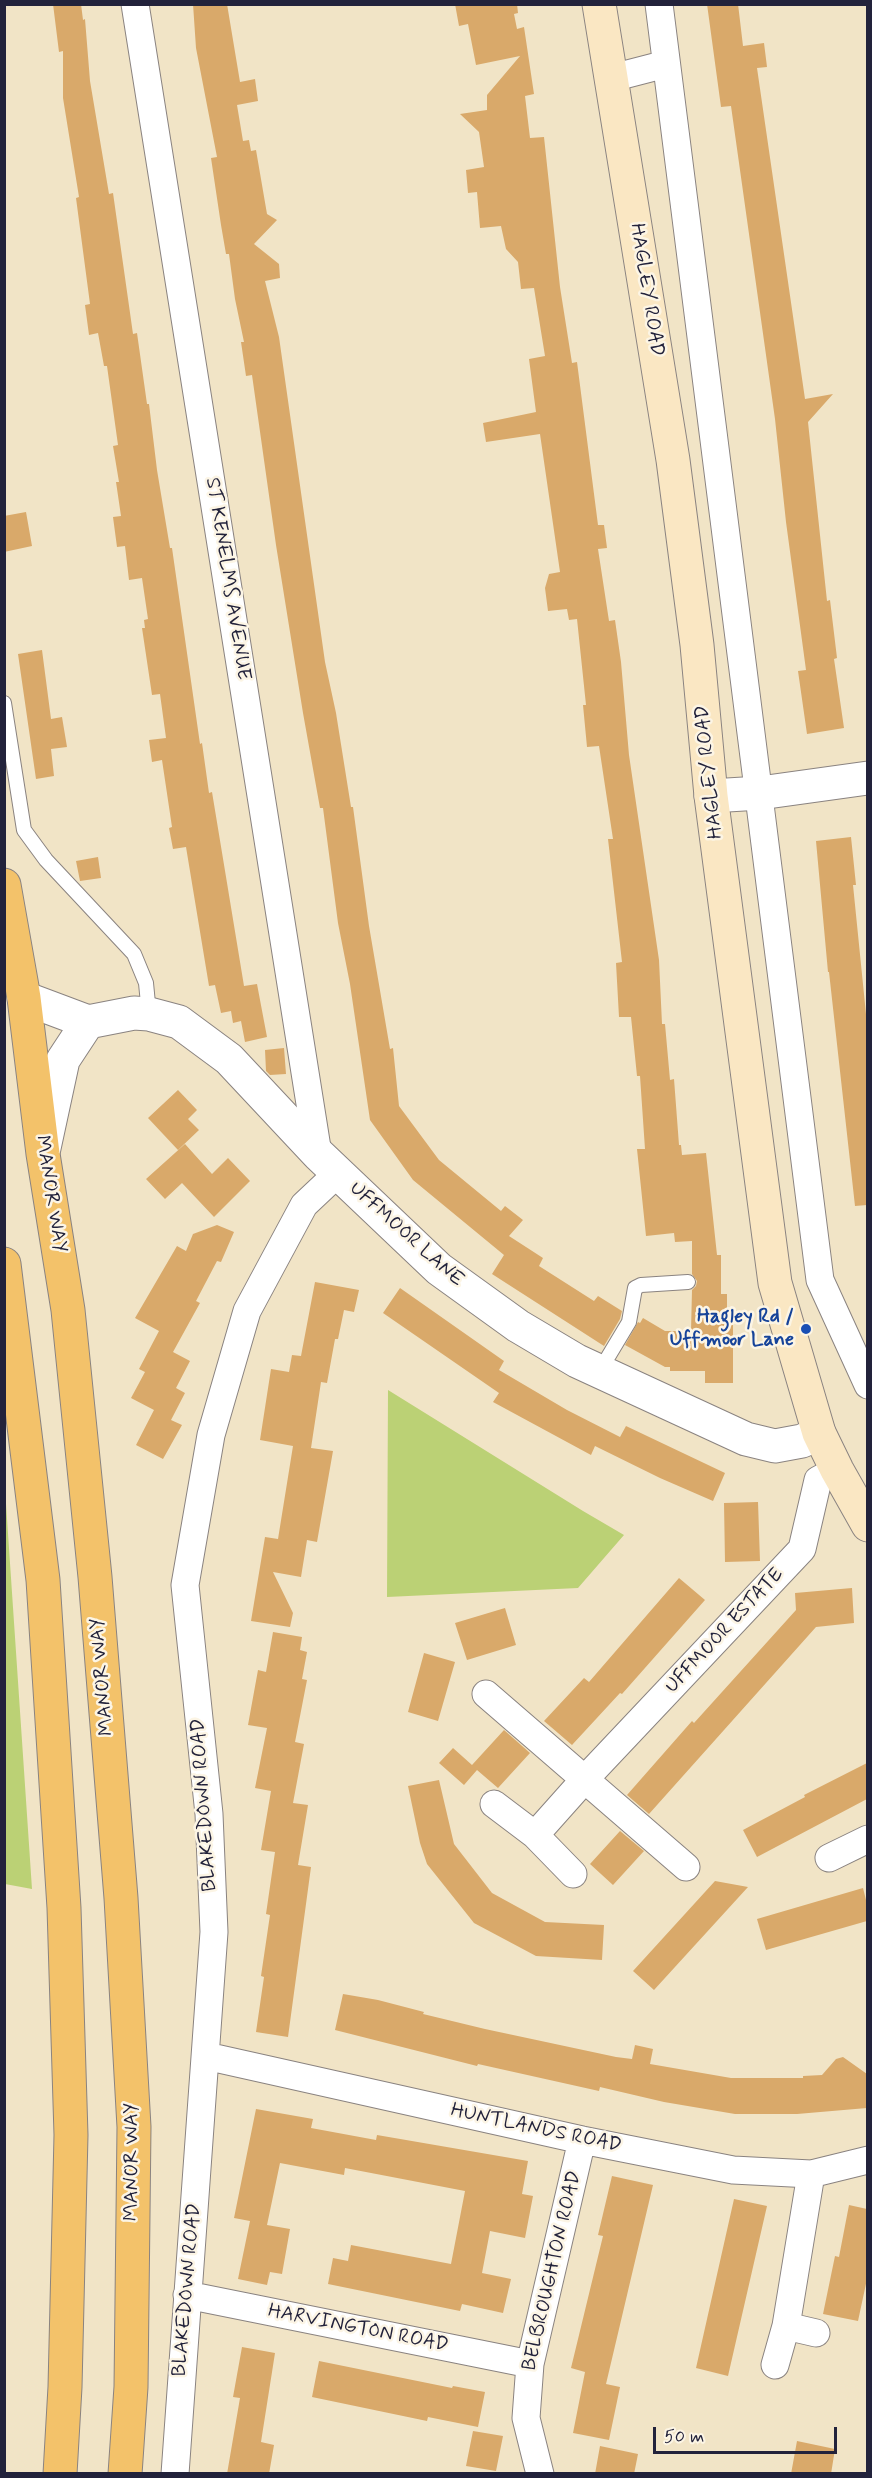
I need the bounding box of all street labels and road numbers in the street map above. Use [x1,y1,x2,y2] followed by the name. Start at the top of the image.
[624,222,668,358] street label: HAGLEY ROAD
[199,476,255,682] street label: ST KENELMS AVENUE
[691,704,729,840] street label: HAGLEY ROAD
[29,1134,71,1254] street label: MANOR WAY
[344,1177,468,1293] street label: UFFMOOR LANE
[661,1563,789,1699] street label: UFFMOOR ESTATE
[86,1617,120,1737] street label: MANOR WAY
[187,1718,223,1892] street label: BLAKEDOWN ROAD
[448,2099,624,2159] street label: HUNTLANDS ROAD
[121,2103,145,2221] street label: MANOR WAY
[518,2169,588,2373] street label: BELBROUGHTON ROAD
[168,2202,208,2378] street label: BLAKEDOWN ROAD
[266,2300,450,2358] street label: HARVINGTON ROAD

